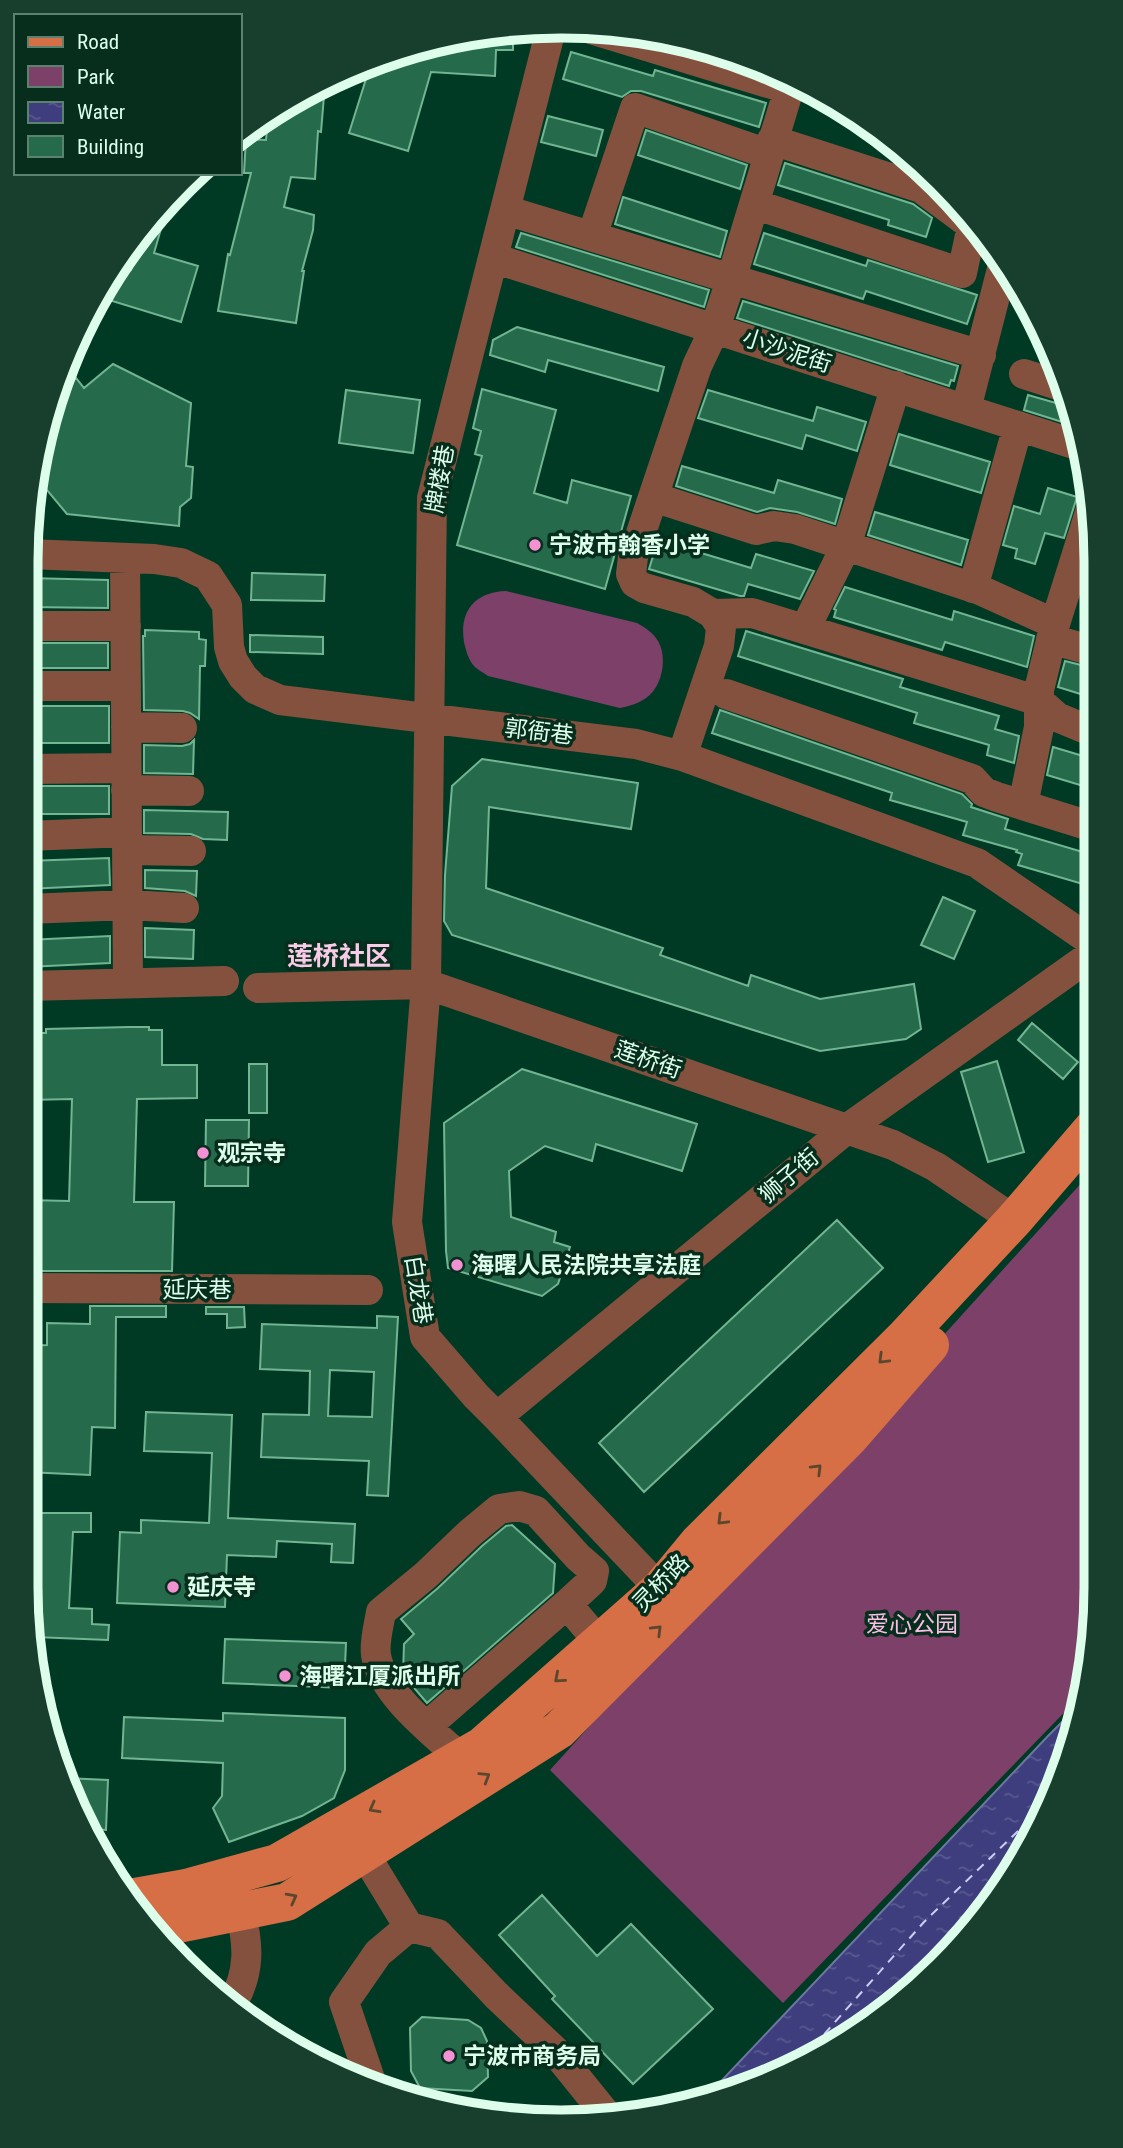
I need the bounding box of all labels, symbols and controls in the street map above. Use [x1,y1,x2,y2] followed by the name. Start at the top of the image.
[14,14,242,175] legend
[77,30,119,54] text: Road
[77,65,115,89] text: Park
[77,100,125,124] text: Water
[77,135,144,159] text: Building
[739,324,835,378] street label: 小沙泥街
[421,443,459,515] street label: 牌楼巷
[549,532,710,559] place label: 宁波市翰香小学
[527,537,543,553] marker: 宁波市翰香小学
[503,714,575,750] street label: 郭衙巷
[287,941,391,971] district label: 莲桥社区
[611,1036,685,1084] street label: 莲桥街
[217,1140,286,1167] place label: 观宗寺
[754,1143,824,1209] street label: 狮子街
[195,1145,211,1161] marker: 观宗寺
[471,1252,701,1279] place label: 海曙人民法院共享法庭
[399,1254,437,1326] street label: 白龙巷
[449,1257,465,1273] marker: 海曙人民法院共享法庭
[163,1276,232,1303] street label: 延庆巷
[879,1350,892,1363] one-way arrow
[809,1465,822,1478] one-way arrow
[718,1511,731,1524] one-way arrow
[627,1549,695,1617] street label: 灵桥路
[187,1574,256,1601] place label: 延庆寺
[165,1579,181,1595] marker: 延庆寺
[866,1611,958,1638] park label: 爱心公园
[648,1626,661,1639] one-way arrow
[299,1663,460,1690] place label: 海曙江厦派出所
[277,1668,293,1684] marker: 海曙江厦派出所
[555,1670,568,1682] one-way arrow
[477,1772,490,1785] one-way arrow
[369,1800,382,1813] one-way arrow
[285,1892,297,1906] one-way arrow
[463,2043,601,2070] place label: 宁波市商务局
[441,2048,457,2064] marker: 宁波市商务局

